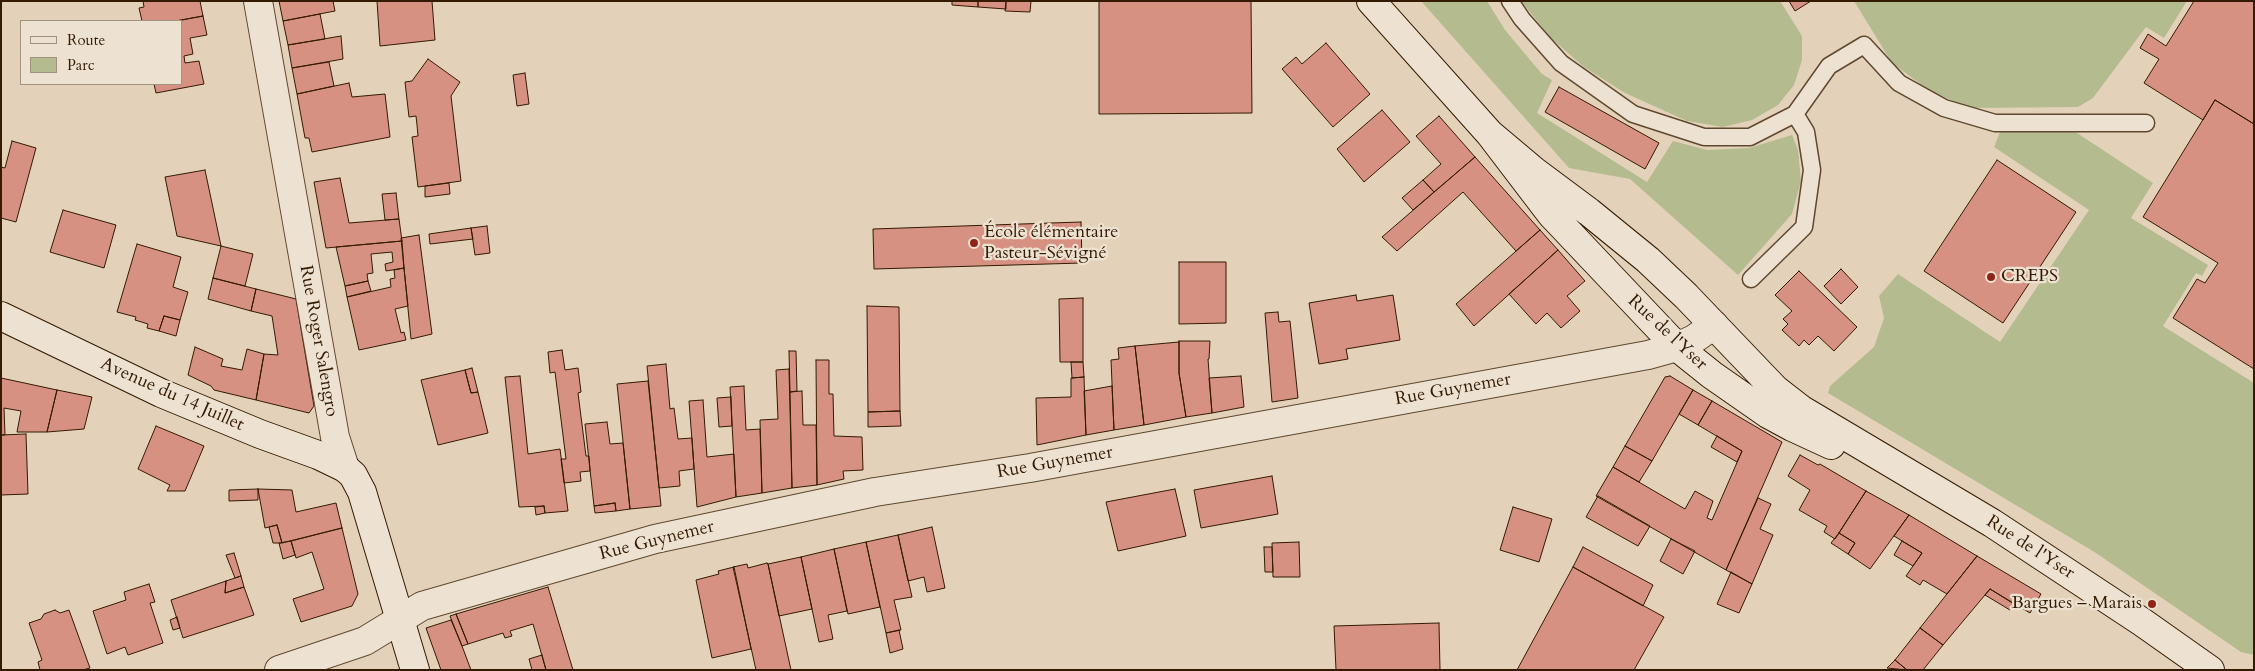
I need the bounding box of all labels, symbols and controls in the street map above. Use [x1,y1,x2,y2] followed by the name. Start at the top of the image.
[20,20,182,85] legend
[67,30,105,50] text: Route
[67,55,95,75] text: Parc
[984,222,1118,264] place label: École élémentaire Pasteur-Sévigné
[968,237,980,249] marker: École élémentaire Pasteur-Sévigné
[294,264,342,418] street label: Rue Roger Salengro
[2001,266,2058,288] place label: CREPS
[1985,271,1997,283] marker: CREPS
[1623,291,1711,375] street label: Rue de l'Yser
[97,354,247,436] street label: Avenue du 14 Juillet
[1393,369,1513,411] street label: Rue Guynemer
[995,442,1115,484] street label: Rue Guynemer
[1982,511,2078,585] street label: Rue de l'Yser
[597,516,717,566] street label: Rue Guynemer
[2012,593,2142,615] place label: Bargues – Marais
[2146,598,2158,610] marker: Bargues – Marais

